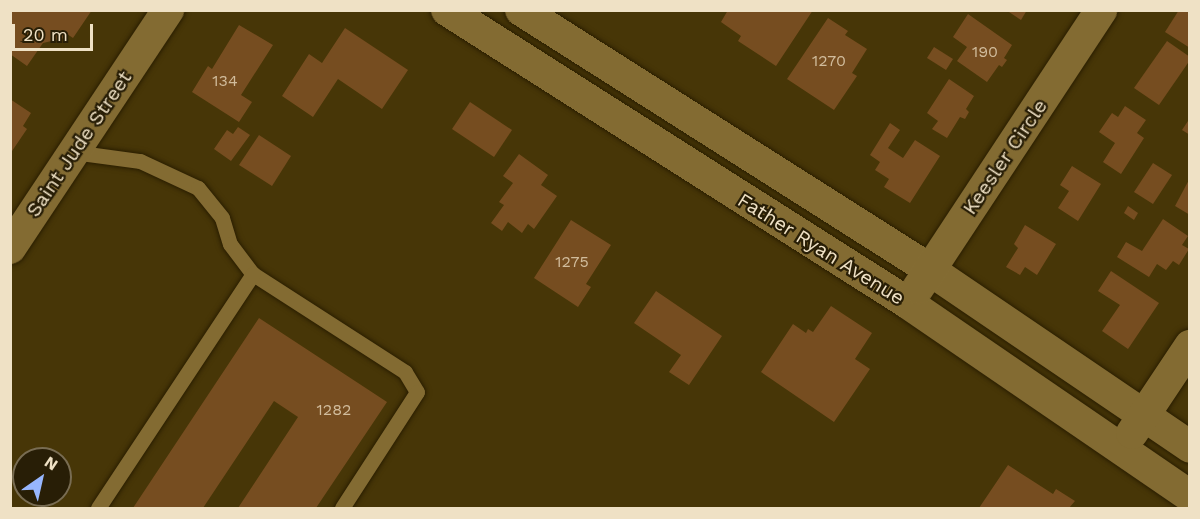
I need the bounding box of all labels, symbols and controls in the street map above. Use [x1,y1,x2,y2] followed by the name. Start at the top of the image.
[15,12,96,50] scale bar
[23,24,68,45] text: 20 m
[972,42,998,62] house number: 190
[812,51,846,71] house number: 1270
[21,66,137,222] street label: Saint Jude Street
[212,71,238,91] house number: 134
[958,95,1052,219] street label: Keesler Circle
[733,188,909,310] street label: Father Ryan Avenue
[555,252,589,272] house number: 1275
[317,400,351,420] house number: 1282
[12,447,72,507] north arrow
[41,452,61,475] text: N

